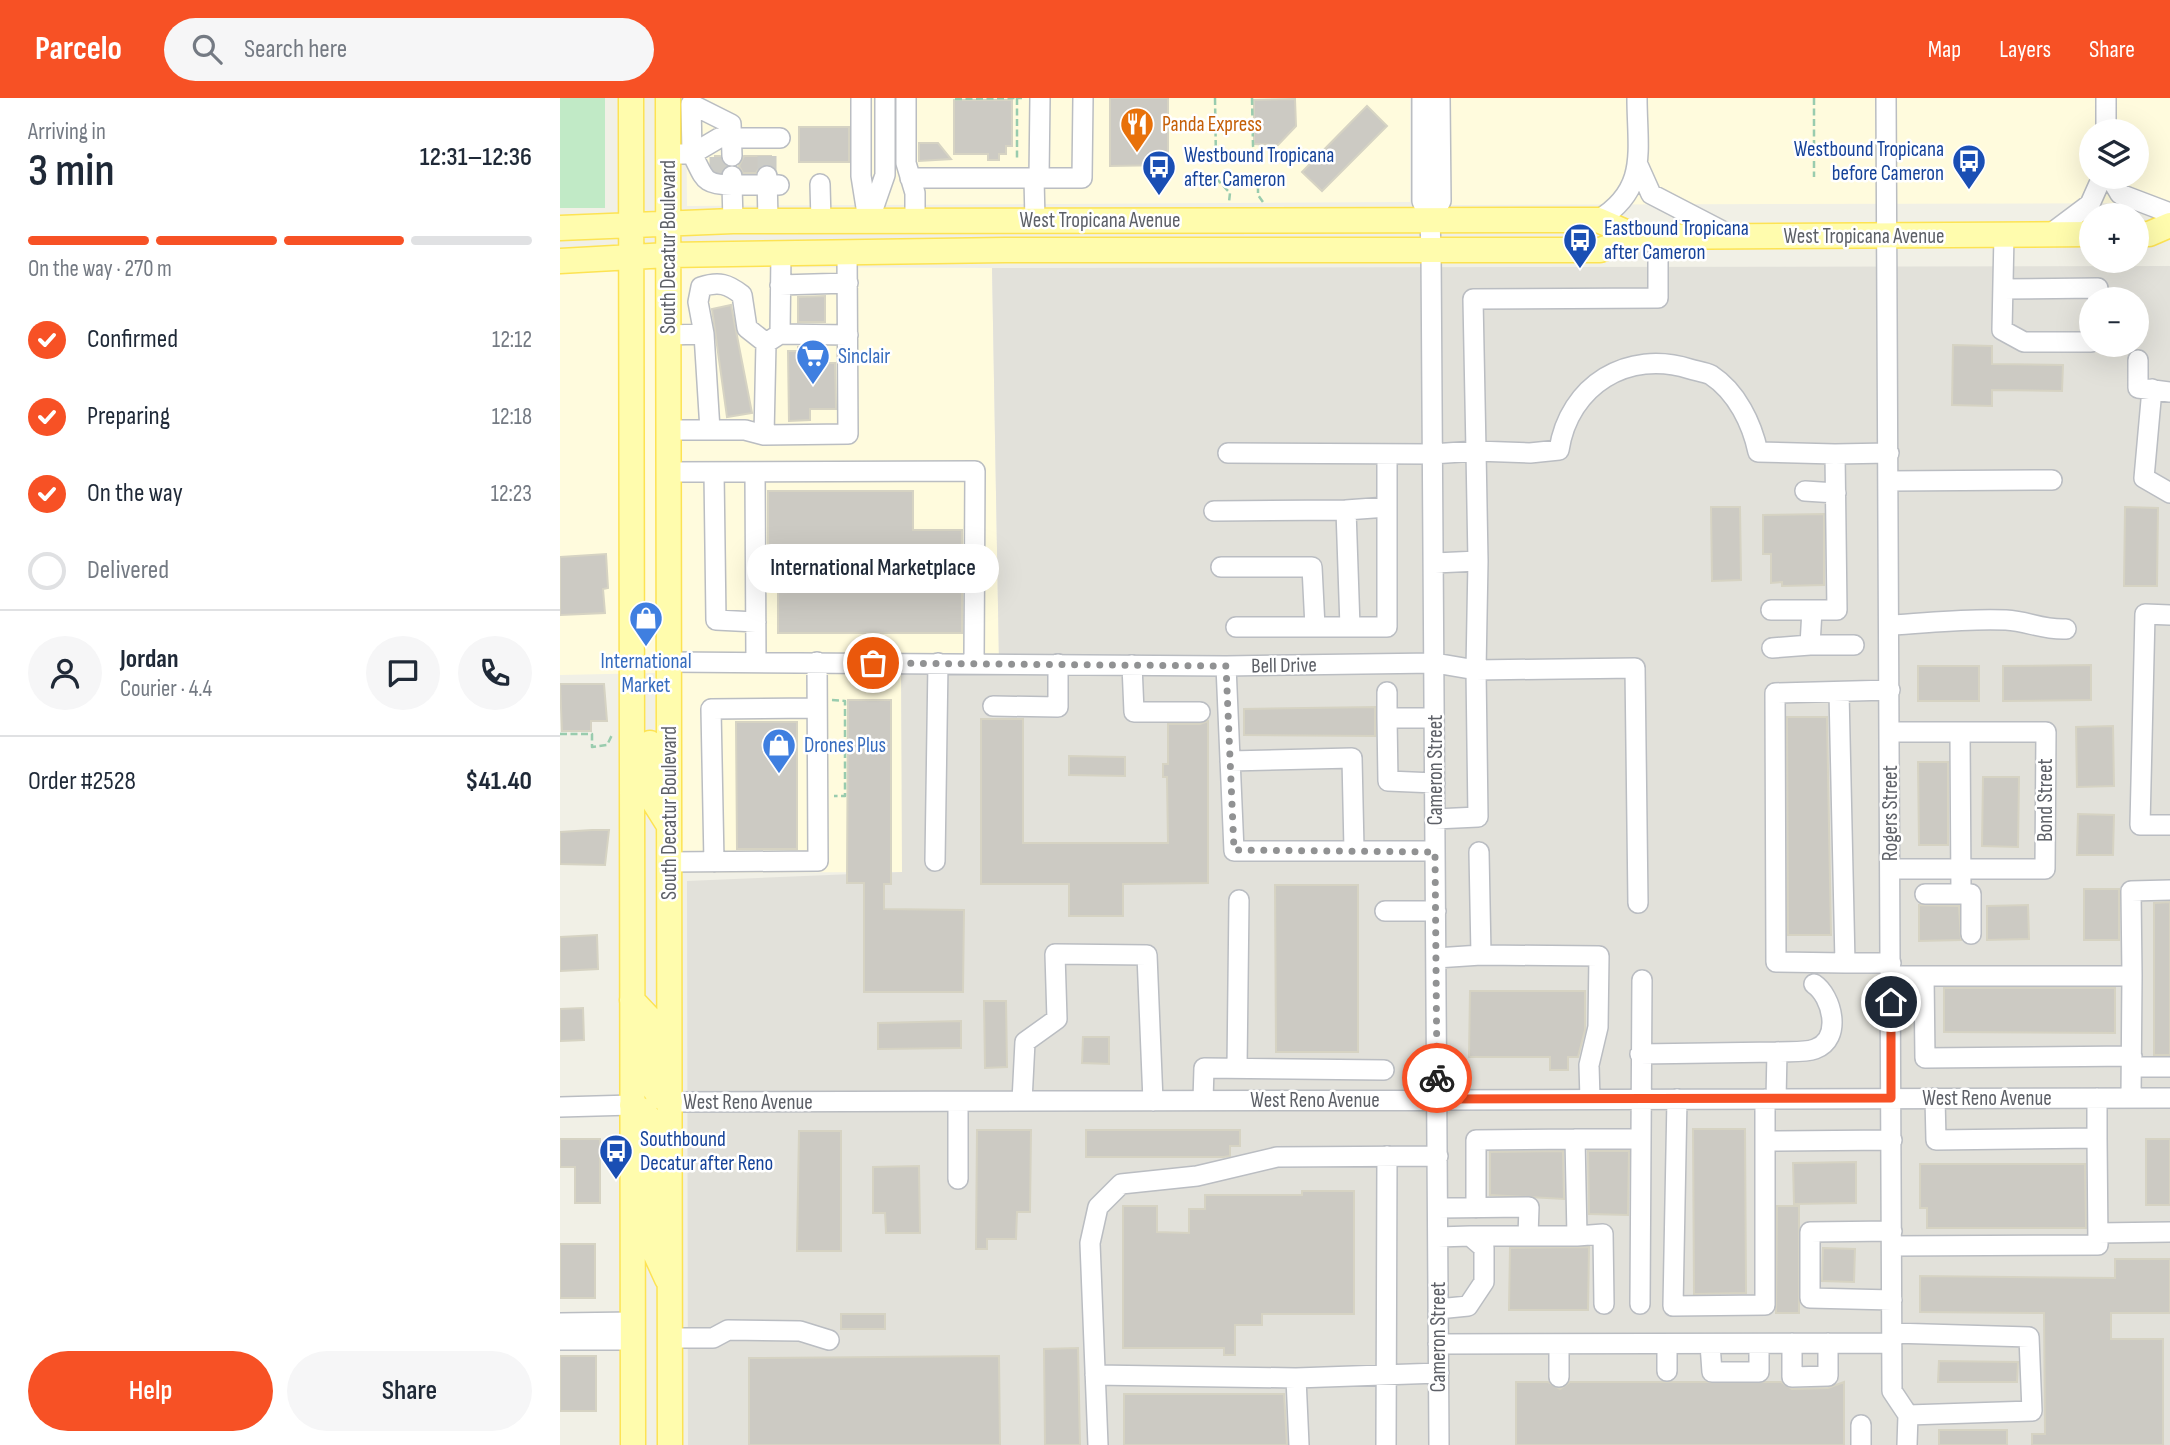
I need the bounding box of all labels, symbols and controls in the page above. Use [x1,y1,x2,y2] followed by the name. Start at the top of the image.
[164,18,654,81] search box
[35,29,122,69] text: Parcelo
[188,30,226,68] icon: search
[244,34,347,65] text: Search here
[1928,35,1961,64] text: Map
[1999,35,2051,64] text: Layers
[2089,35,2135,64] text: Share
[1118,105,1156,154] restaurant icon: Panda Express
[1162,112,1262,137] place label: Panda Express
[28,118,106,146] text: Arriving in
[2079,119,2149,357] map controls
[2079,119,2149,189] button: layers
[1794,137,1944,186] place label: Westbound Tropicana before Cameron
[420,142,532,173] text: 12:31–12:36
[1950,142,1988,191] bus stop icon: Westbound Tropicana before Cameron
[1184,143,1334,192] place label: Westbound Tropicana after Cameron
[28,144,115,199] text: 3 min
[1140,148,1178,197] bus stop icon: Westbound Tropicana after Cameron
[656,160,681,334] street label: South Decatur Boulevard
[2079,203,2149,273] button: +
[1020,208,1181,233] street label: West Tropicana Avenue
[1604,216,1749,265] place label: Eastbound Tropicana after Cameron
[1561,221,1599,270] bus stop icon: Eastbound Tropicana after Cameron
[1784,224,1945,249] street label: West Tropicana Avenue
[28,255,172,283] text: On the way · 270 m
[2079,287,2149,357] button: −
[28,321,66,359] icon: check
[87,324,178,355] text: Confirmed
[492,326,532,354] text: 12:12
[794,337,832,386] supermarket icon: Sinclair
[838,344,890,369] place label: Sinclair
[28,398,66,436] icon: check
[87,401,170,432] text: Preparing
[492,403,532,431] text: 12:18
[28,475,66,513] icon: check
[87,478,183,509] text: On the way
[491,480,532,508] text: 12:23
[747,544,999,593] callout: International Marketplace
[770,554,976,582] text: International Marketplace
[87,555,169,586] text: Delivered
[627,599,665,648] shop icon: International Market
[843,633,903,693] pin
[28,636,102,710] button: person
[366,636,440,710] button: chat
[458,636,532,710] button: phone
[120,644,178,675] text: Jordan
[854,644,892,682] icon: bag
[600,649,692,698] place label: International Market
[1251,652,1317,679] street label: Bell Drive
[120,675,212,703] text: Courier · 4.4
[1423,715,1448,825] street label: Cameron Street
[657,726,682,900] street label: South Decatur Boulevard
[760,726,798,775] shop icon: Drones Plus
[804,733,886,758] place label: Drones Plus
[2033,758,2058,842] street label: Bond Street
[1878,765,1903,861] street label: Rogers Street
[28,766,136,797] text: Order #2528
[465,766,532,797] text: $41.40
[1861,972,1921,1032] pin
[1872,983,1910,1021] icon: home
[1402,1043,1472,1113] courier
[1418,1059,1456,1097] icon: bike
[1922,1086,2052,1111] street label: West Reno Avenue
[1250,1088,1380,1113] street label: West Reno Avenue
[683,1090,813,1115] street label: West Reno Avenue
[640,1127,773,1176] place label: Southbound Decatur after Reno
[597,1132,635,1181] bus stop icon: Southbound Decatur after Reno
[1426,1282,1451,1392] street label: Cameron Street
[28,1351,273,1431] button: Help
[287,1351,532,1431] button: Share

